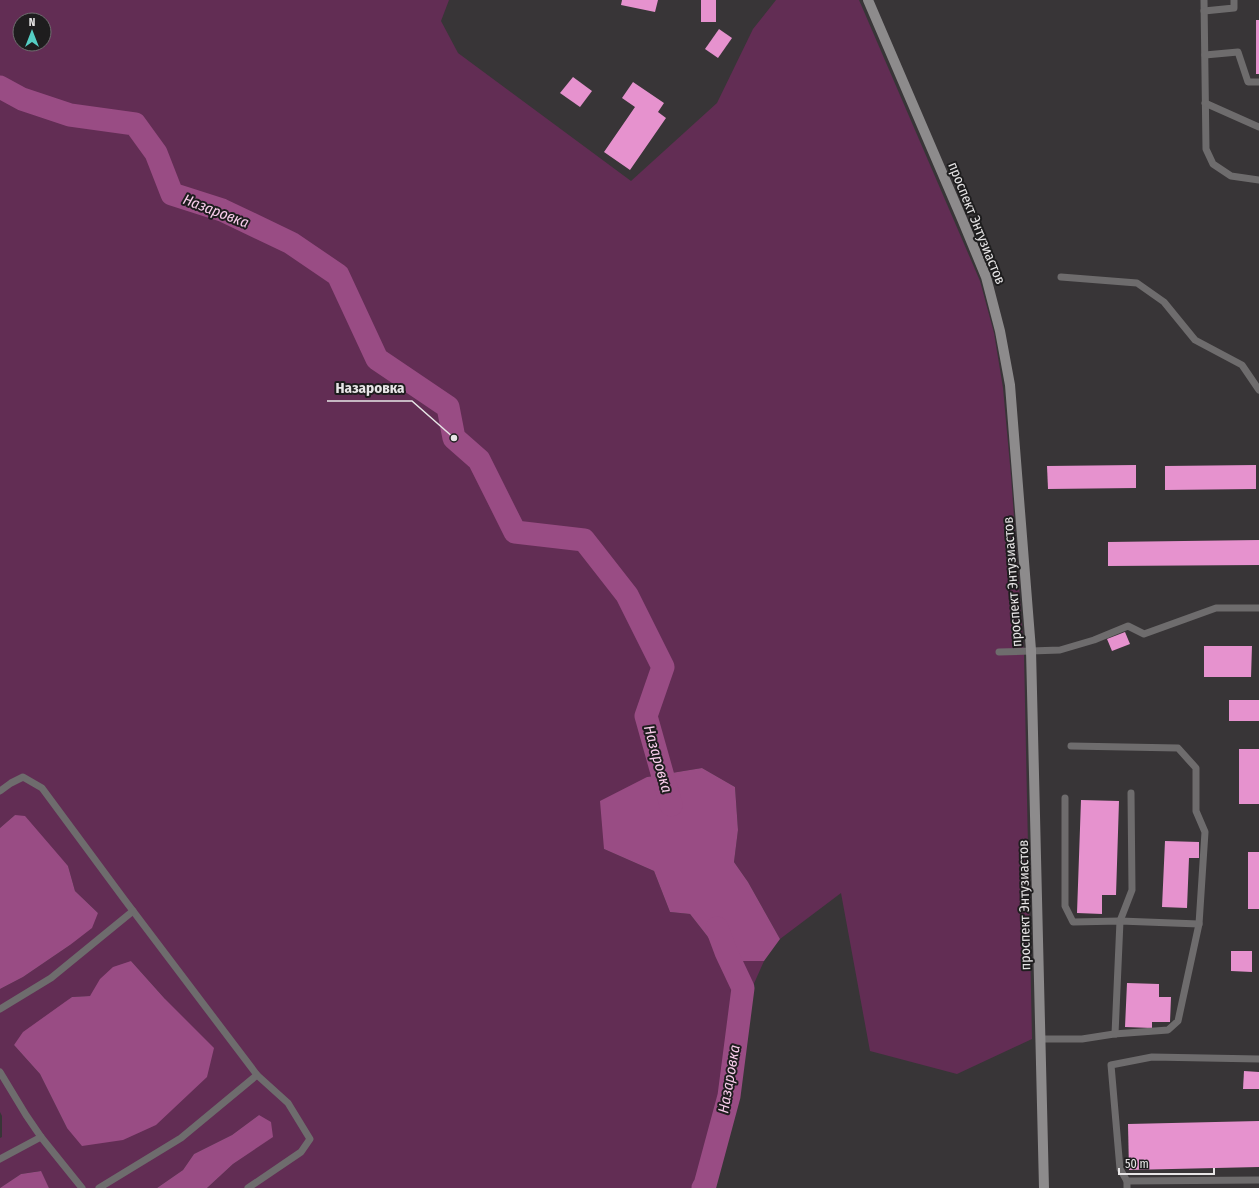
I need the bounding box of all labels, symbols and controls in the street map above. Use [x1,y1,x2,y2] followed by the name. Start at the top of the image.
[12,12,52,52] north arrow
[29,16,35,29] text: N
[944,160,1009,287] street label: проспект Энтузиастов
[180,190,252,232] water label: Назаровка
[327,374,412,401] callout: Назаровка
[335,379,405,397] text: Назаровка
[999,516,1026,648] street label: проспект Энтузиастов
[640,723,676,795] water label: Назаровка
[1015,840,1034,970] street label: проспект Энтузиастов
[714,1043,744,1115] water label: Назаровка
[1119,1150,1214,1176] scale bar
[1125,1157,1149,1171] text: 50 m

